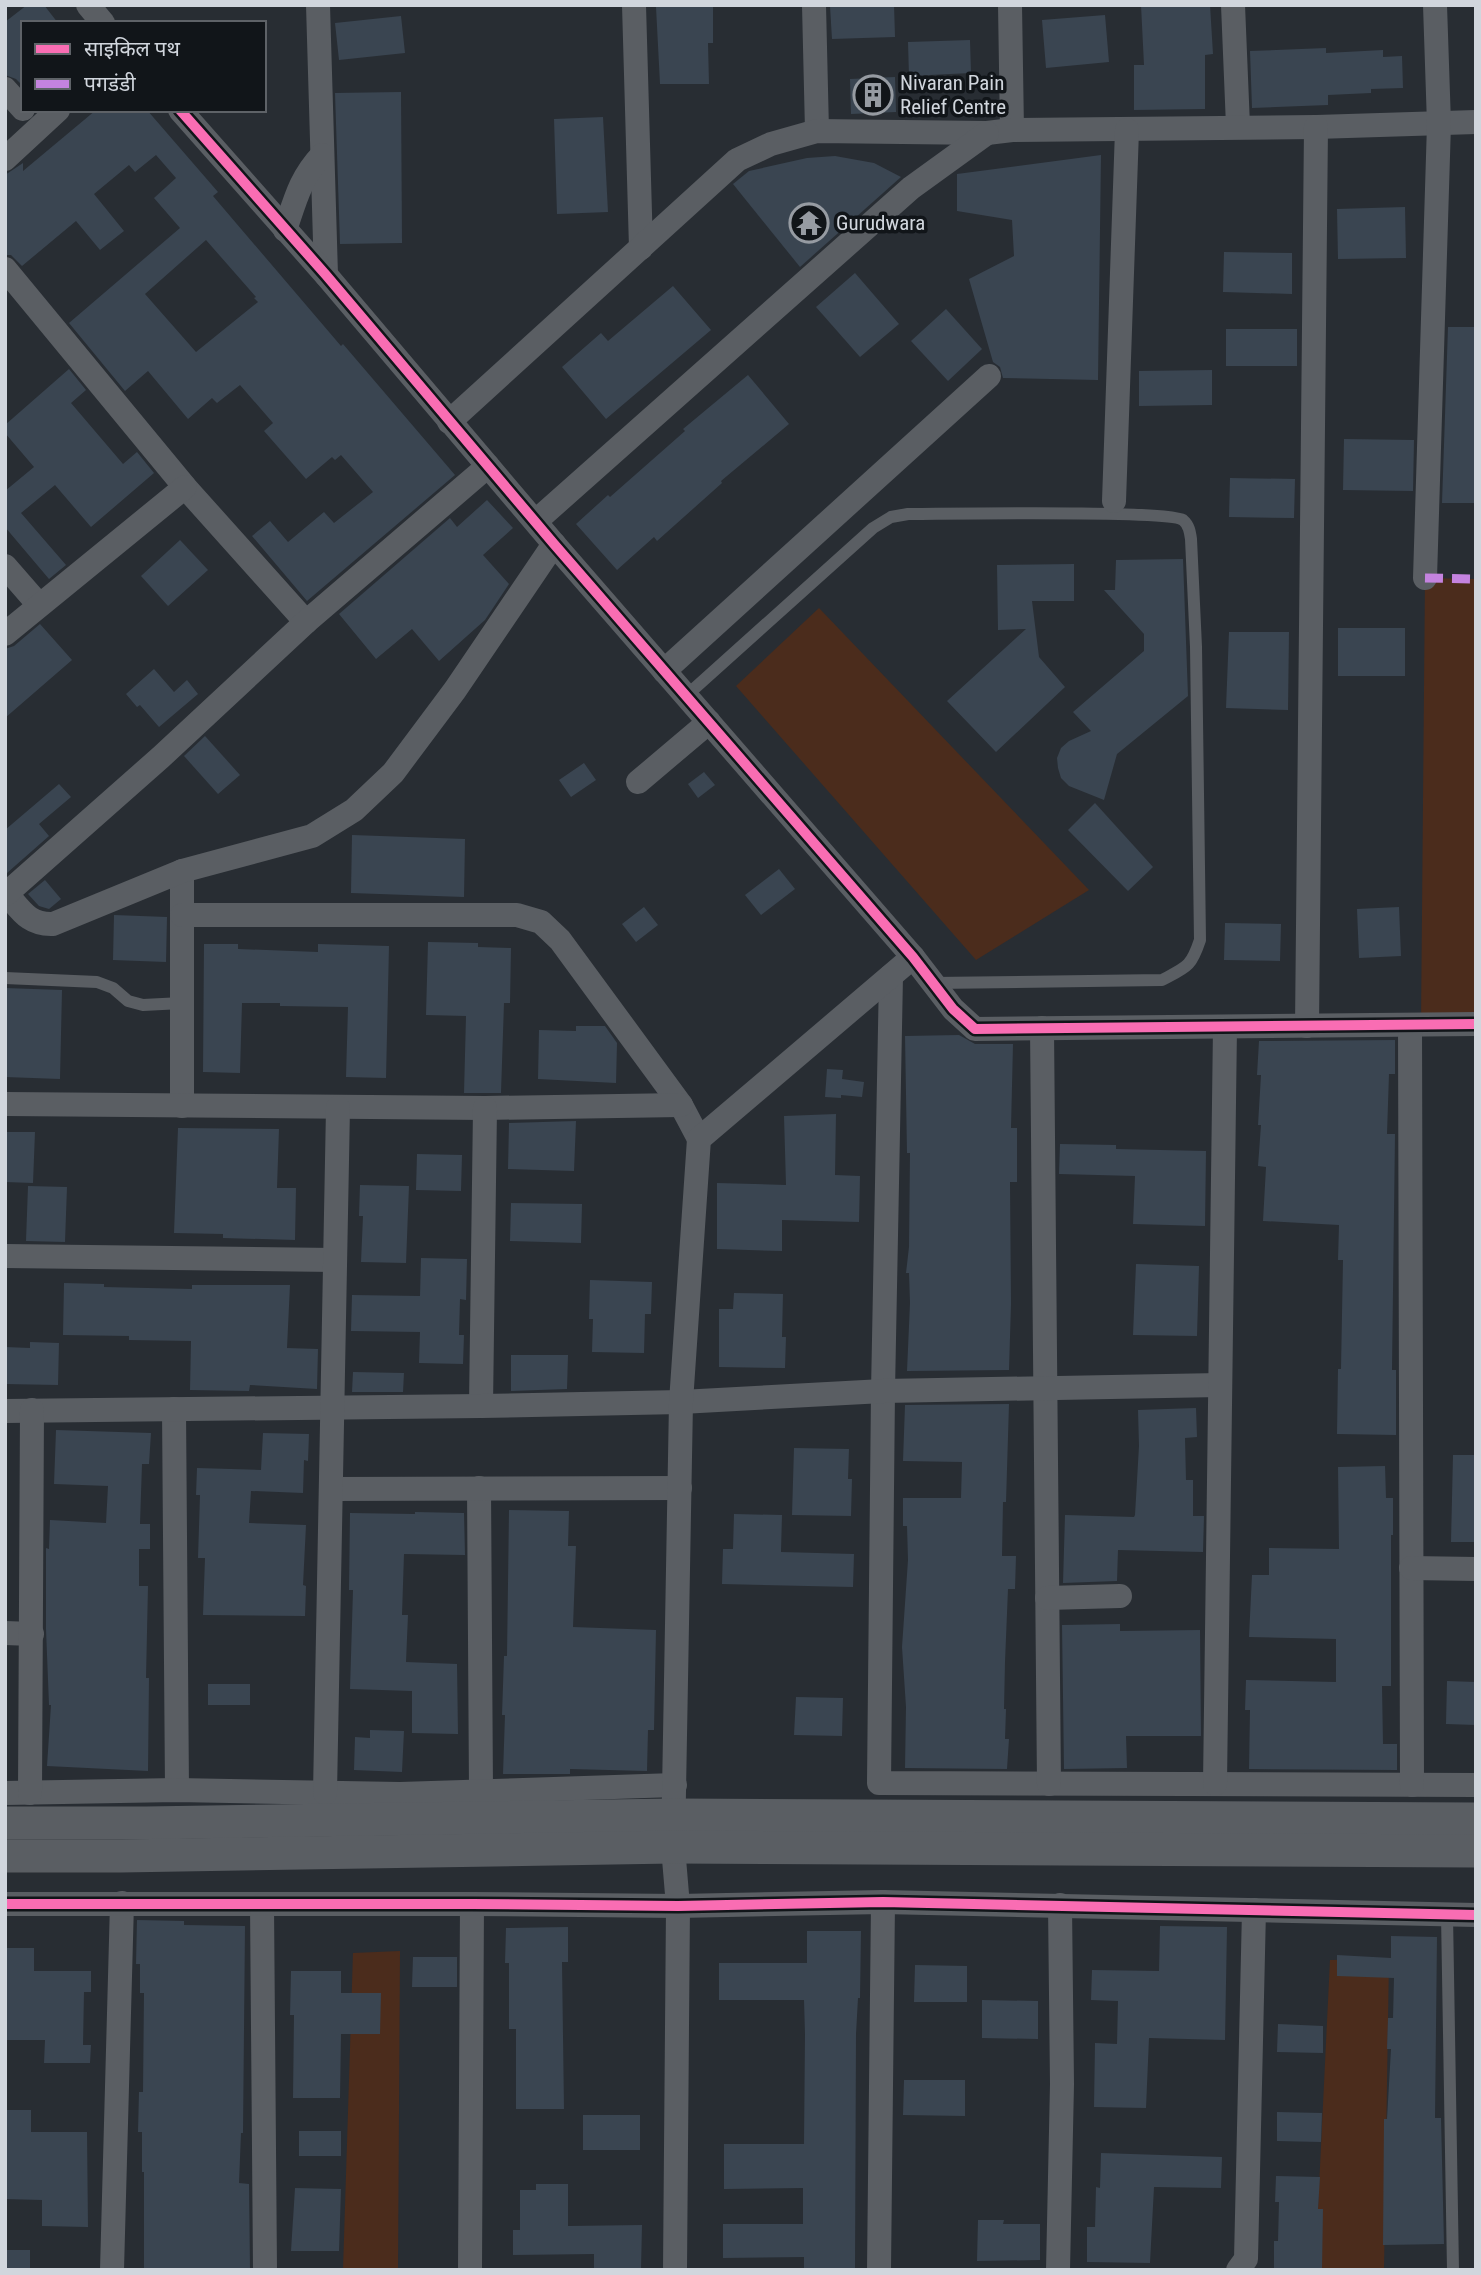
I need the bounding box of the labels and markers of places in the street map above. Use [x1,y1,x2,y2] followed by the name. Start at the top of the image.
[900,71,1006,119] place label: Nivaran Pain Relief Centre
[852,74,894,116] building icon: Nivaran Pain Relief Centre
[788,202,830,244] temple icon: Gurudwara
[836,211,925,235] place label: Gurudwara

